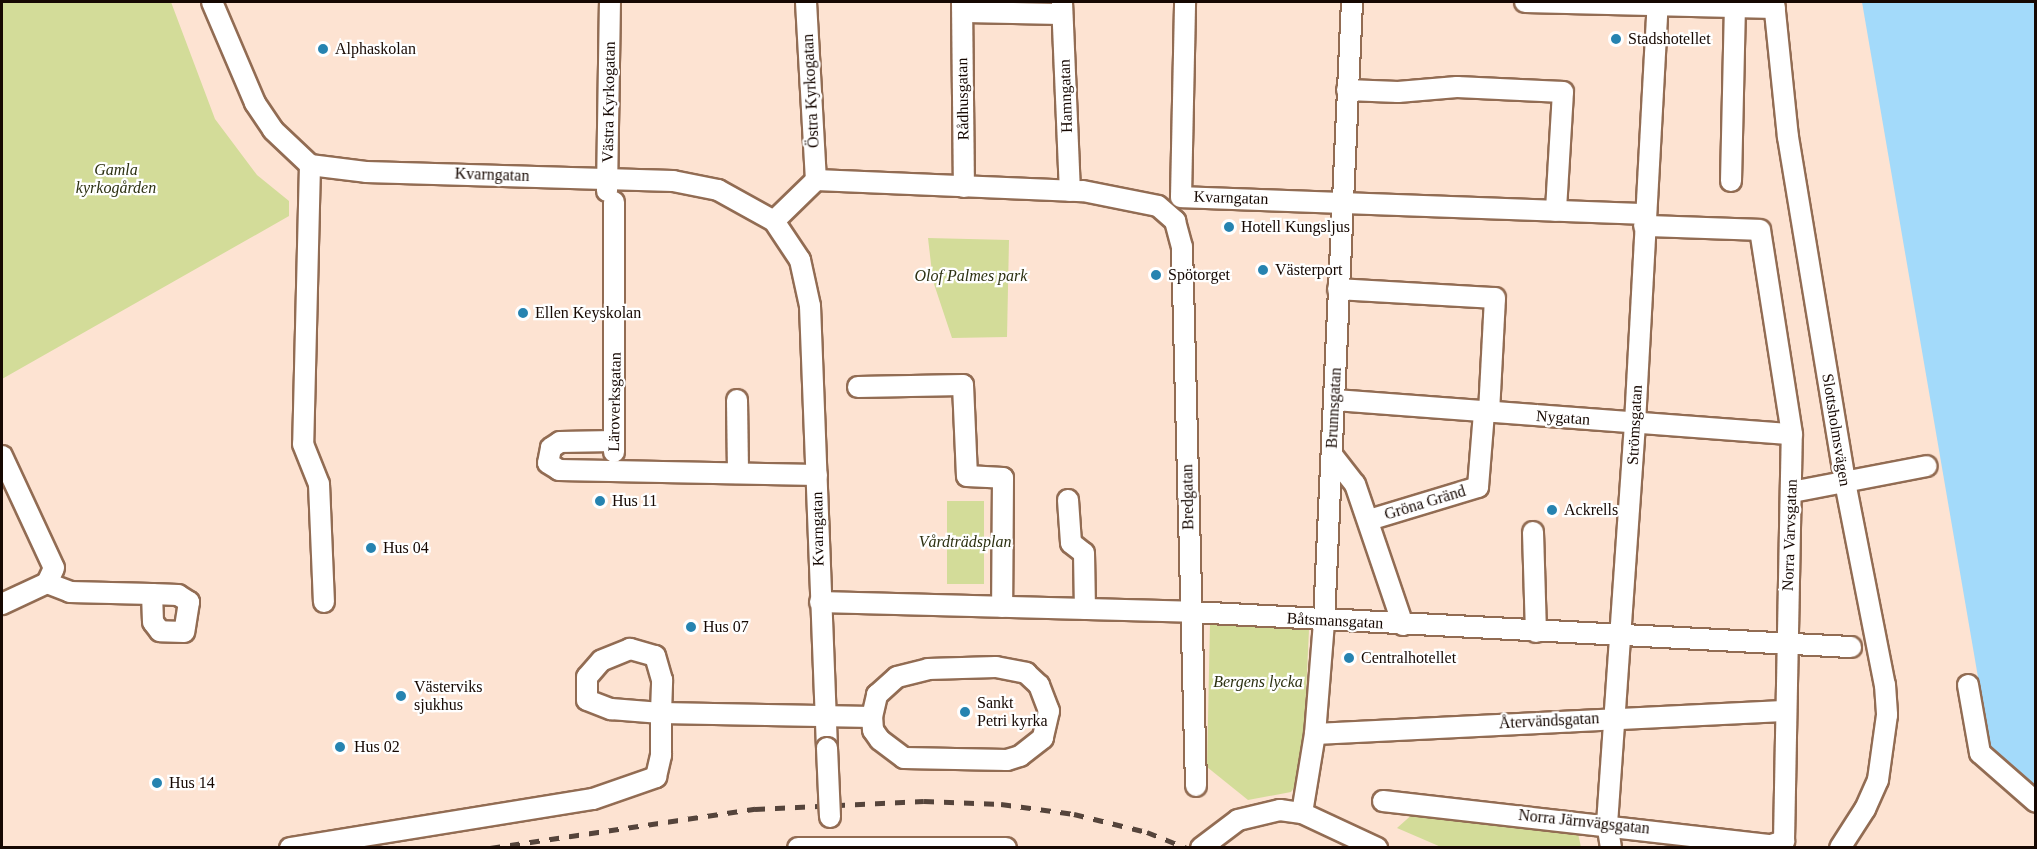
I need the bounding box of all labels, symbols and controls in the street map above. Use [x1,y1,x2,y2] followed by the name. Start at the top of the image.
[1628,29,1711,49] place label: Stadshotellet
[1609,32,1623,46] marker: Stadshotellet
[798,33,824,149] street label: Östra Kyrkogatan
[335,39,416,59] place label: Alphaskolan
[598,41,620,163] street label: Västra Kyrkogatan
[316,42,330,56] marker: Alphaskolan
[953,58,973,140] street label: Rådhusgatan
[1055,59,1077,133] street label: Hamngatan
[76,160,156,198] park label: Gamla kyrkogården
[454,164,530,186] street label: Kvarngatan
[1193,187,1269,209] street label: Kvarngatan
[1241,217,1350,237] place label: Hotell Kungsljus
[1222,220,1236,234] marker: Hotell Kungsljus
[1275,260,1343,280] place label: Västerport
[1256,263,1270,277] marker: Västerport
[1168,265,1230,285] place label: Spötorget
[915,266,1027,286] park label: Olof Palmes park
[1149,268,1163,282] marker: Spötorget
[535,303,641,323] place label: Ellen Keyskolan
[516,306,530,320] marker: Ellen Keyskolan
[605,352,625,452] street label: Läroverksgatan
[1322,367,1346,449] street label: Brunnsgatan
[1818,372,1854,488] street label: Slottsholmsvägen
[1623,385,1647,465] street label: Strömsgatan
[1535,407,1591,429] street label: Nygatan
[1178,464,1198,530] street label: Bredgatan
[1778,478,1802,592] street label: Norra Varvsgatan
[1382,482,1468,524] street label: Gröna Gränd
[612,491,657,511] place label: Hus 11
[808,492,828,566] street label: Kvarngatan
[593,494,607,508] marker: Hus 11
[1564,500,1618,520] place label: Ackrells
[1545,503,1559,517] marker: Ackrells
[919,532,1011,552] park label: Vårdträdsplan
[383,538,429,558] place label: Hus 04
[364,541,378,555] marker: Hus 04
[1286,609,1384,633] street label: Båtsmansgatan
[703,617,749,637] place label: Hus 07
[684,620,698,634] marker: Hus 07
[1361,648,1456,668] place label: Centralhotellet
[1342,651,1356,665] marker: Centralhotellet
[1213,672,1303,692] park label: Bergens lycka
[414,677,482,715] place label: Västerviks sjukhus
[392,687,410,705] marker: Västerviks sjukhus
[977,693,1048,731] place label: Sankt Petri kyrka
[958,705,972,719] marker: Sankt Petri kyrka
[1498,709,1600,733] street label: Återvändsgatan
[354,737,400,757] place label: Hus 02
[331,738,349,756] marker: Hus 02
[169,773,215,793] place label: Hus 14
[150,776,164,790] marker: Hus 14
[1517,806,1651,838] street label: Norra Järnvägsgatan

